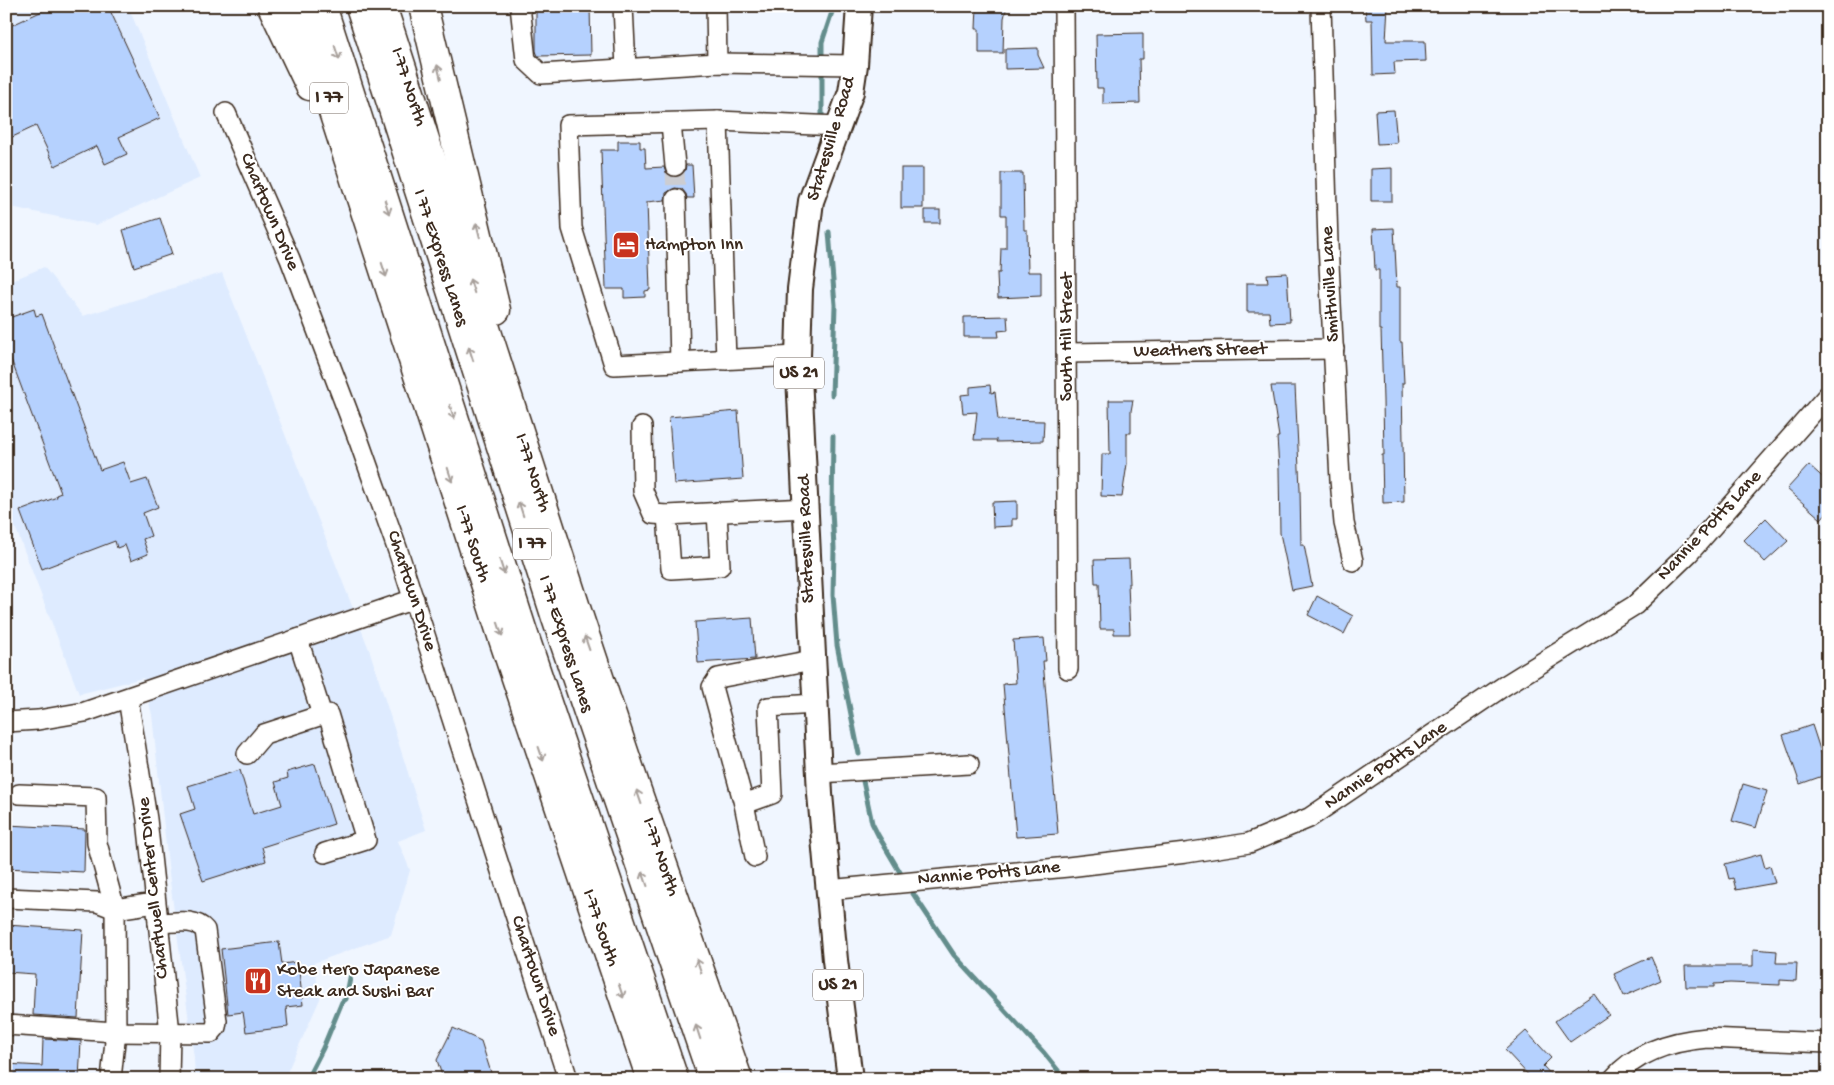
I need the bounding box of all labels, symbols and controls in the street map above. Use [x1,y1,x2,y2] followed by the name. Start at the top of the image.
[333,44,342,60] one-way arrow
[384,45,432,129] street label: I-77 North
[434,65,443,81] one-way arrow
[802,72,862,204] street label: Statesville Road
[310,82,348,114] road number: I 77
[234,150,304,274] street label: Chartown Drive
[407,187,473,330] street label: I 77 Express Lanes
[382,199,392,215] one-way arrow
[472,222,482,238] one-way arrow
[1316,225,1346,342] street label: Smithville Lane
[611,230,641,260] hotel icon: Hampton Inn
[645,234,743,257] place label: Hampton Inn
[380,262,389,277] one-way arrow
[1056,270,1079,401] street label: South Hill Street
[467,279,476,294] one-way arrow
[1133,338,1269,364] street label: Weathers Street
[466,347,475,363] one-way arrow
[774,358,824,388] road number: US 21
[448,404,458,420] one-way arrow
[508,431,556,515] street label: I-77 North
[445,466,455,482] one-way arrow
[1653,466,1767,586] street label: Nannie Potts Lane
[793,473,821,604] street label: Statesville Road
[449,502,495,586] street label: I-77 South
[516,502,525,517] one-way arrow
[381,528,441,654] street label: Chartown Drive
[513,528,551,560] road number: I 77
[498,558,508,574] one-way arrow
[532,573,598,716] street label: I 77 Express Lanes
[495,621,505,637] one-way arrow
[582,635,592,651] one-way arrow
[1320,716,1452,816] street label: Nannie Potts Lane
[537,745,547,761] one-way arrow
[634,789,643,805] one-way arrow
[133,796,175,980] street label: Chartwell Center Drive
[636,815,684,899] street label: I-77 North
[917,856,1061,892] street label: Nannie Potts Lane
[640,871,649,887] one-way arrow
[576,886,624,970] street label: I-77 South
[505,913,565,1039] street label: Chartown Drive
[277,959,440,1004] place label: Kobe Hero Japanese Steak and Sushi Bar
[694,959,703,975] one-way arrow
[243,966,273,996] restaurant icon: Kobe Hero Japanese Steak and Sushi Bar
[813,970,863,1000] road number: US 21
[617,982,626,998] one-way arrow
[693,1025,702,1041] one-way arrow

